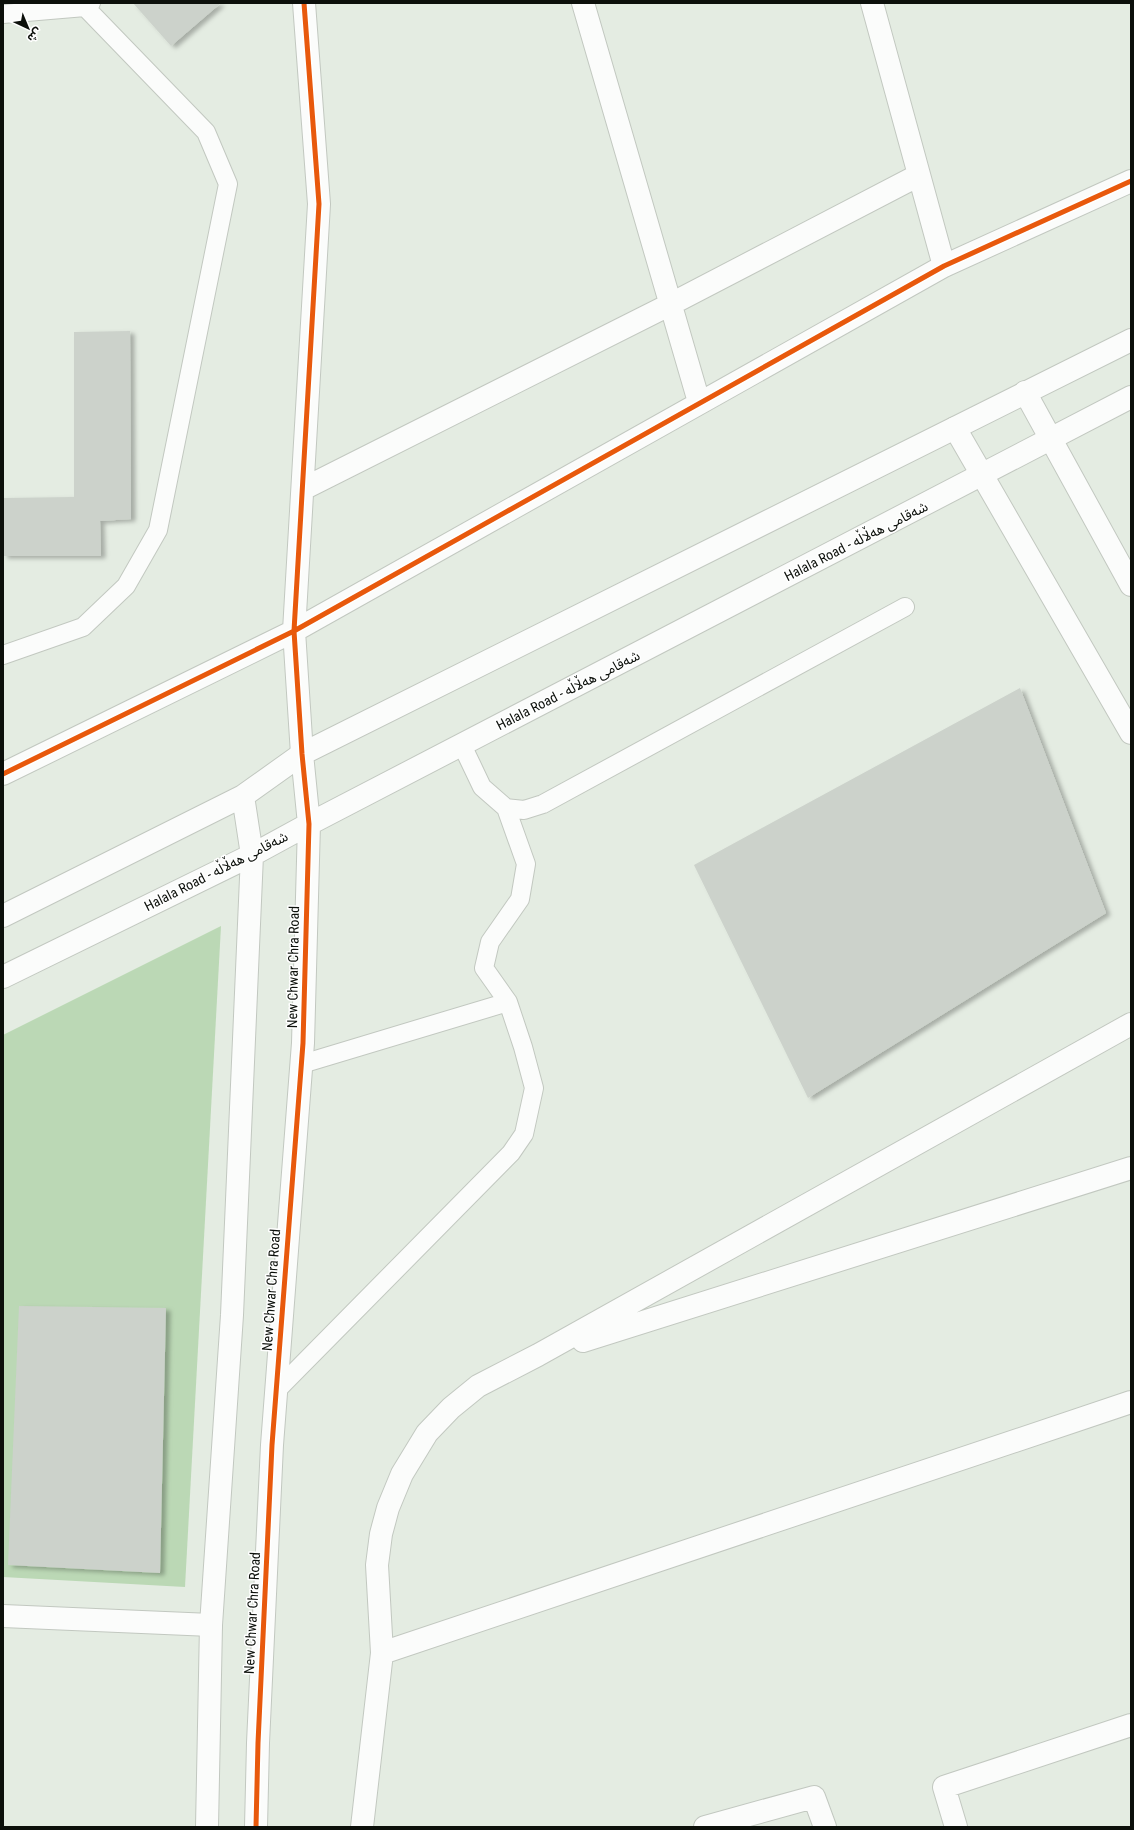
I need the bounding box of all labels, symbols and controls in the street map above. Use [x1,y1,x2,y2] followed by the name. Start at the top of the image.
[8,8,48,48] north arrow
[25,25,45,45] text: ش
[781,496,931,585] street label: Halala Road - شەقامی هەڵاڵە
[493,645,643,734] street label: Halala Road - شەقامی هەڵاڵە
[141,826,291,915] street label: Halala Road - شەقامی هەڵاڵە
[284,906,302,1028] street label: New Chwar Chra Road
[259,1228,283,1352] street label: New Chwar Chra Road
[241,1552,263,1674] street label: New Chwar Chra Road

